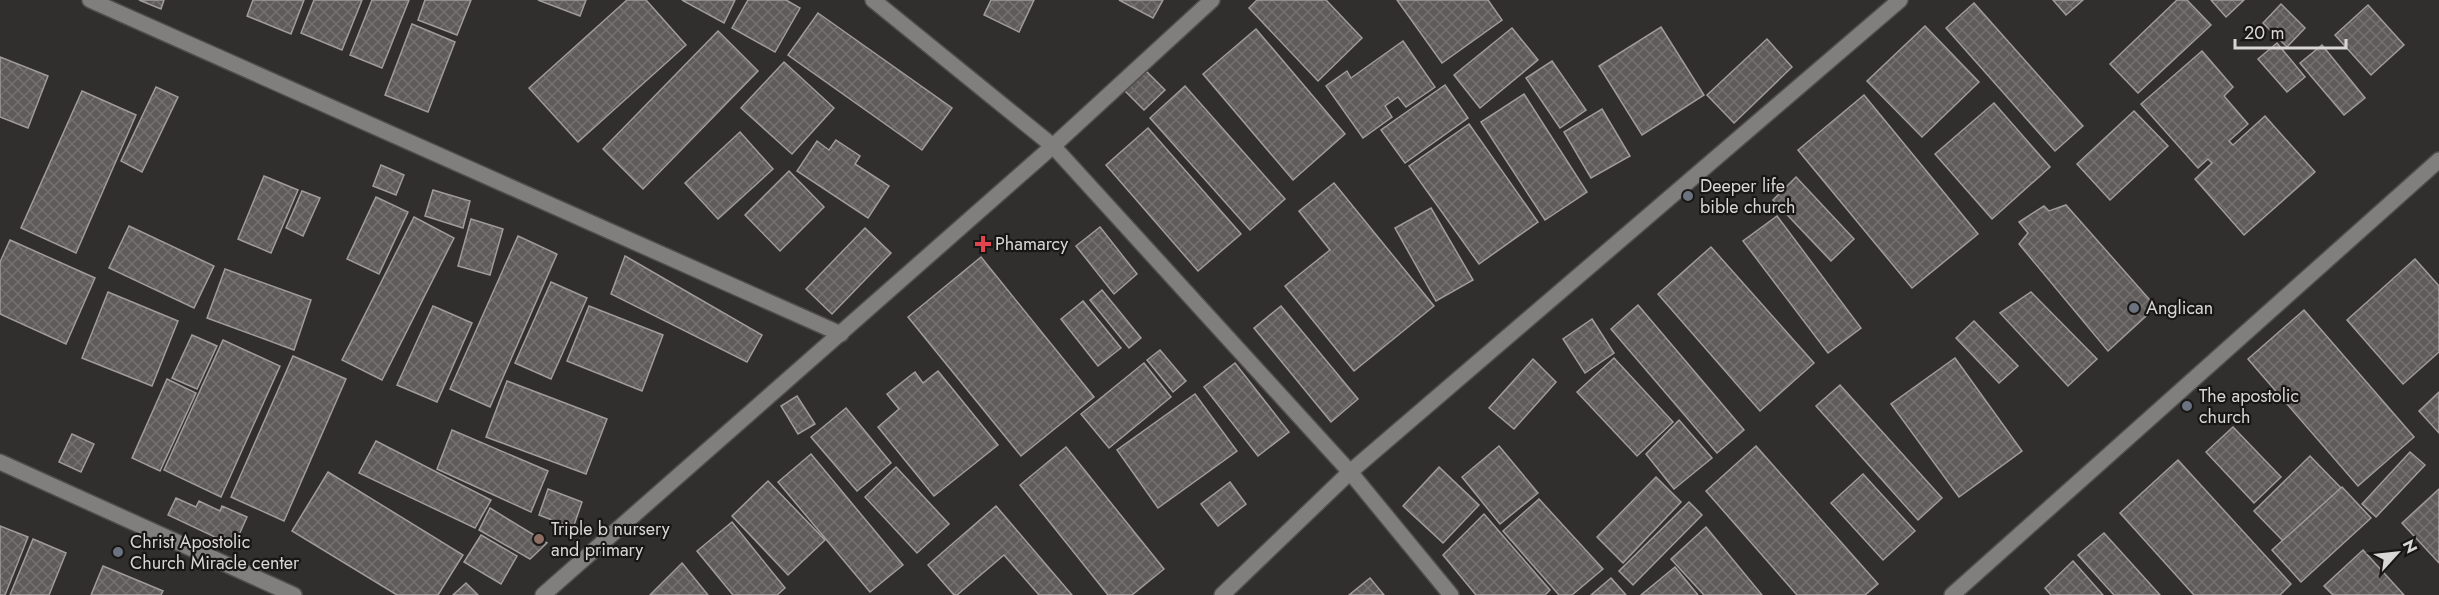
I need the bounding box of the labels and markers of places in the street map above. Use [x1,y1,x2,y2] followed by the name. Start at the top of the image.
[1700,173,1795,220] place label: Deeper life bible church
[1681,189,1695,203] marker: Deeper life bible church
[995,231,1068,257] place label: Phamarcy
[976,237,990,251] marker: Phamarcy
[2146,295,2213,321] place label: Anglican
[2127,301,2141,315] marker: Anglican
[2199,383,2299,430] place label: The apostolic church
[2180,399,2194,413] marker: The apostolic church
[551,516,670,563] place label: Triple b nursery and primary
[130,529,300,576] place label: Christ Apostolic Church Miracle center
[532,532,546,546] marker: Triple b nursery and primary
[111,545,125,559] marker: Christ Apostolic Church Miracle center

